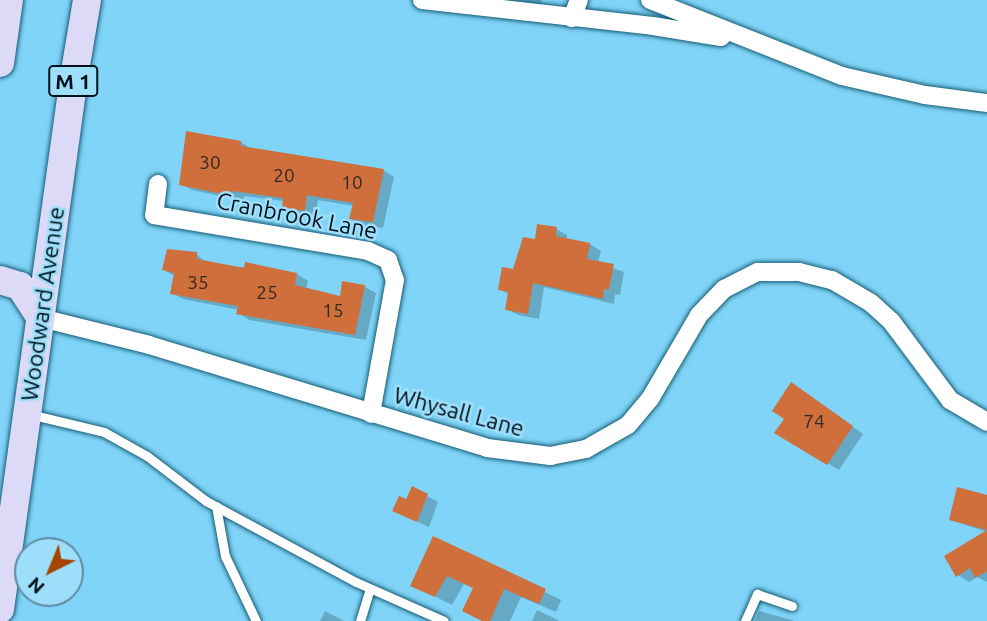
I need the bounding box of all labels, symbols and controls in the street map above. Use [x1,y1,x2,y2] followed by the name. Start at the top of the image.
[47,64,99,98] road number: M 1
[199,152,221,174] house number: 30
[273,165,295,187] house number: 20
[341,172,363,194] house number: 10
[214,187,380,245] street label: Cranbrook Lane
[16,205,70,403] street label: Woodward Avenue
[187,272,209,294] house number: 35
[256,282,278,304] house number: 25
[322,300,344,322] house number: 15
[391,381,527,443] street label: Whysall Lane
[803,411,825,433] house number: 74
[14,537,84,607] north arrow
[23,573,49,599] text: N

